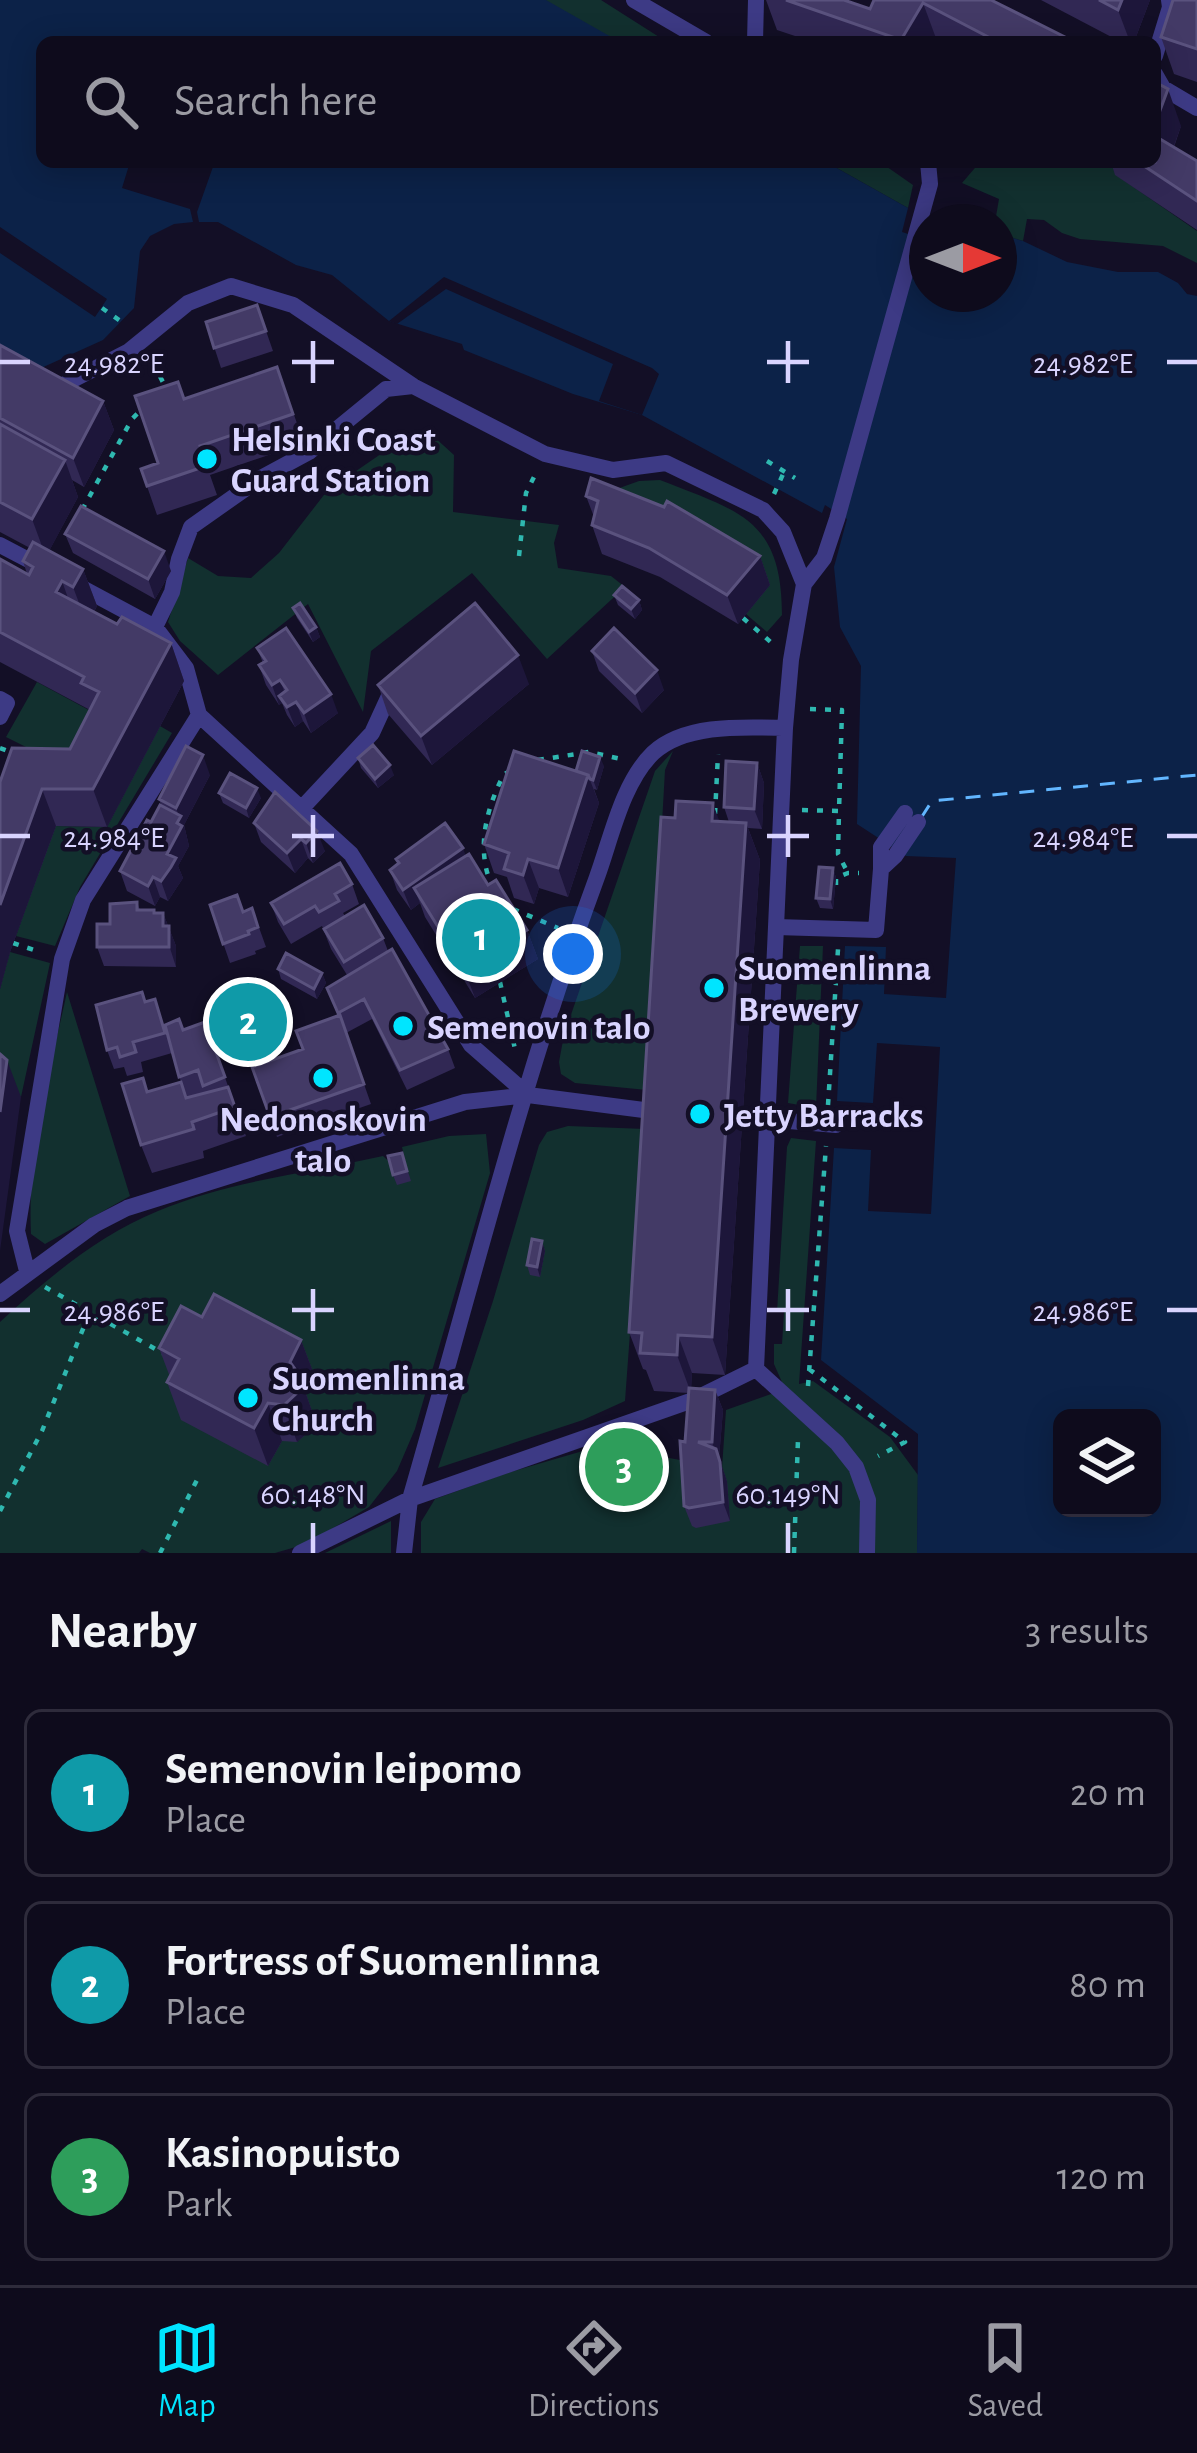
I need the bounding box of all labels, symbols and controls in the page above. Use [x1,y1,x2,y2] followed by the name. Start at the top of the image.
[36,36,1161,168] search box
[78,69,144,135] icon: search
[174,79,377,124] text: Search here
[909,204,1017,312] north arrow
[64,349,164,379] text: 24.982°E
[1033,349,1133,379] text: 24.982°E
[231,422,436,499] place label: Helsinki Coast Guard Station
[194,446,220,472] marker: Helsinki Coast Guard Station
[64,823,164,853] text: 24.984°E
[1033,823,1133,853] text: 24.984°E
[442,893,520,983] pin: 1
[543,924,603,984] your location
[738,951,931,1028] place label: Suomenlinna Brewery
[701,975,727,1001] marker: Suomenlinna Brewery
[209,977,287,1067] pin: 2
[427,1010,650,1046] place label: Semenovin talo
[390,1013,416,1039] marker: Semenovin talo
[310,1065,336,1091] marker: Nedonoskovin talo
[724,1098,924,1134] place label: Jetty Barracks
[687,1101,713,1127] marker: Jetty Barracks
[219,1102,427,1179] place label: Nedonoskovin talo
[64,1297,164,1327] text: 24.986°E
[1033,1297,1133,1327] text: 24.986°E
[272,1361,465,1438] place label: Suomenlinna Church
[235,1385,261,1411] marker: Suomenlinna Church
[1053,1409,1161,1517] map controls
[1053,1409,1161,1517] button: layers
[585,1422,663,1512] pin: 3
[260,1480,366,1510] text: 60.148°N
[736,1480,840,1510] text: 60.149°N
[48,1606,197,1657] text: Nearby
[1025,1612,1149,1651] text: 3 results
[165,1747,522,1792] text: Semenovin leipomo
[83,1774,97,1813] text: 1
[1070,1774,1146,1813] text: 20 m
[165,1801,246,1840] text: Place
[165,1939,600,1984] text: Fortress of Suomenlinna
[81,1966,99,2005] text: 2
[1069,1966,1146,2005] text: 80 m
[165,1993,246,2032] text: Place
[165,2131,401,2176] text: Kasinopuisto
[82,2158,98,2197] text: 3
[1057,2158,1146,2197] text: 120 m
[165,2185,232,2224] text: Park
[154,2315,220,2427] tab: Map
[528,2315,659,2427] tab: Directions
[967,2315,1043,2427] tab: Saved

